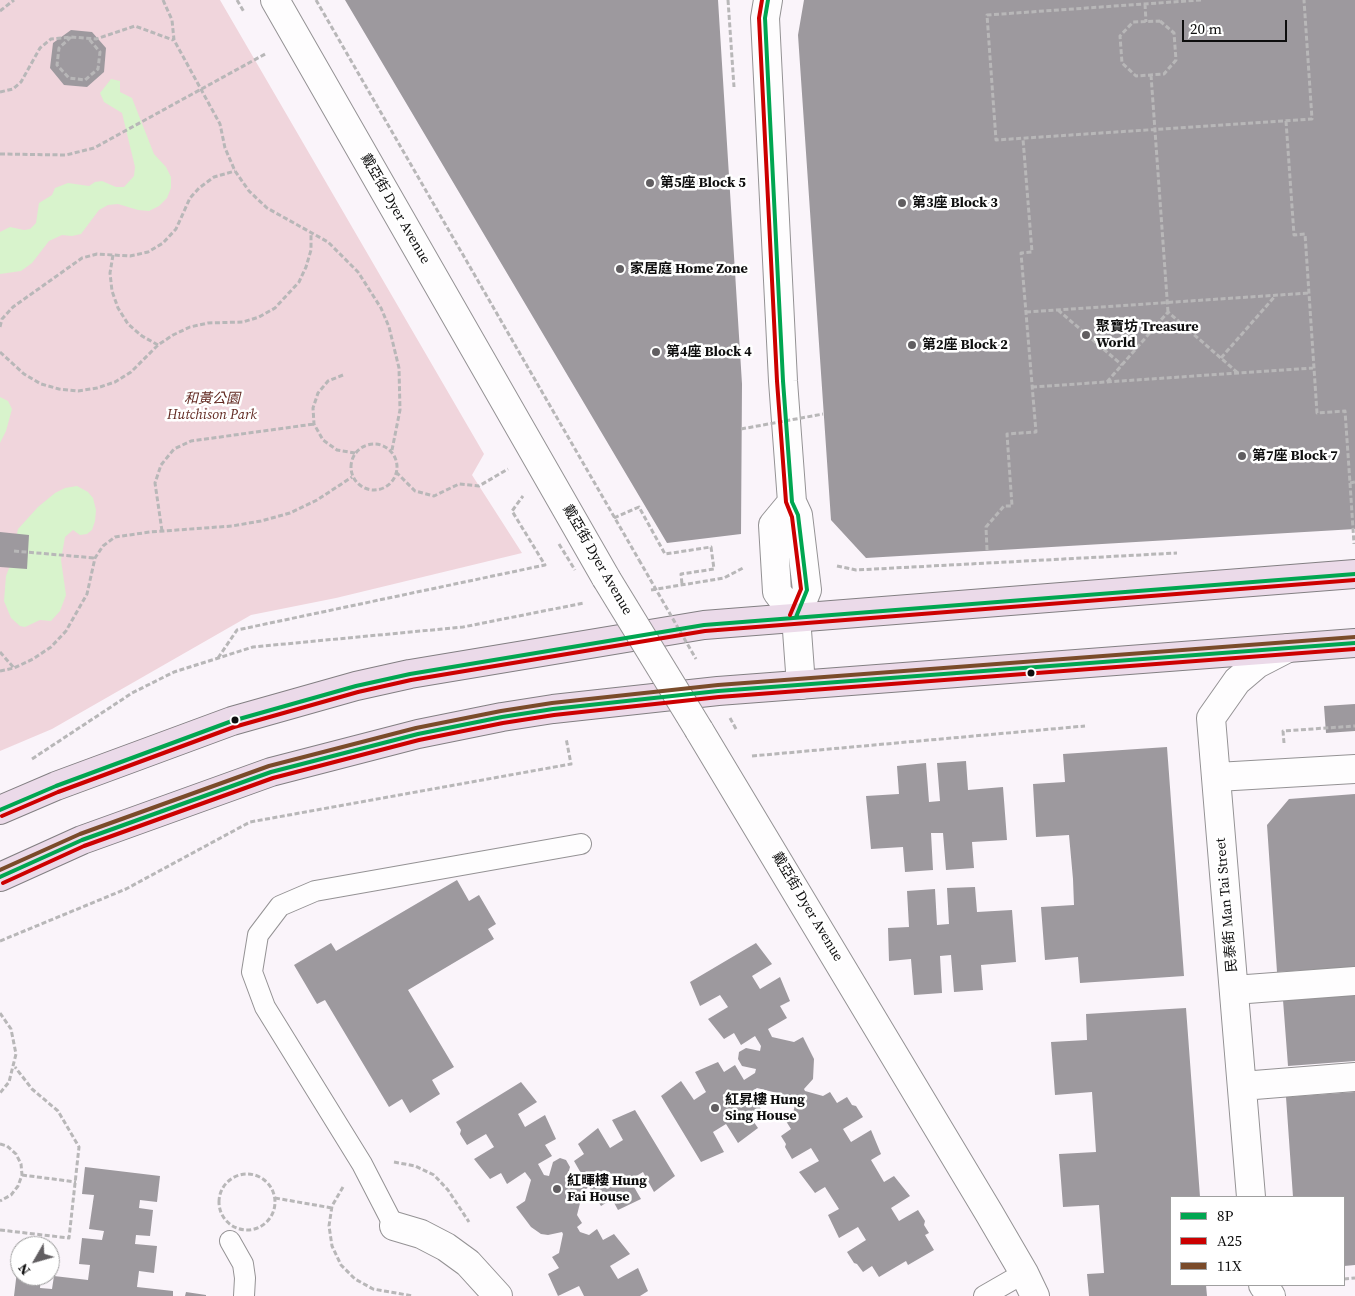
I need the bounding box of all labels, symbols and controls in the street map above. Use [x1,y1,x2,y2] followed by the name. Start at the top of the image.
[1185,10,1290,42] scale bar
[1190,18,1222,39] text: 20 m
[357,151,433,267] street label: 戴亞街 Dyer Avenue
[660,175,746,191] place label: 第5座 Block 5
[644,177,656,189] marker: 第5座 Block 5
[912,195,998,211] place label: 第3座 Block 3
[896,197,908,209] marker: 第3座 Block 3
[630,261,748,277] place label: 家居庭 Home Zone
[614,263,626,275] marker: 家居庭 Home Zone
[1096,319,1199,352] place label: 聚寶坊 Treasure World
[1080,329,1092,341] marker: 聚寶坊 Treasure World
[922,337,1008,353] place label: 第2座 Block 2
[906,339,918,351] marker: 第2座 Block 2
[666,344,752,360] place label: 第4座 Block 4
[650,346,662,358] marker: 第4座 Block 4
[167,391,257,424] park label: 和黃公園 Hutchison Park
[1252,448,1338,464] place label: 第7座 Block 7
[1236,450,1248,462] marker: 第7座 Block 7
[559,502,635,618] street label: 戴亞街 Dyer Avenue
[1026,668,1036,678] unlabelled marker
[230,715,240,725] unlabelled marker
[1213,837,1241,973] street label: 民泰街 Man Tai Street
[768,849,846,965] street label: 戴亞街 Dyer Avenue
[725,1092,805,1124] place label: 紅昇樓 Hung Sing House
[709,1102,721,1114] marker: 紅昇樓 Hung Sing House
[567,1173,647,1206] place label: 紅暉樓 Hung Fai House
[551,1183,563,1195] marker: 紅暉樓 Hung Fai House
[1170,1196,1345,1286] legend
[1217,1205,1233,1226] text: 8P
[1217,1230,1242,1251] text: A25
[10,1236,60,1286] north arrow
[1217,1255,1242,1276] text: 11X
[13,1259,35,1280] text: N

